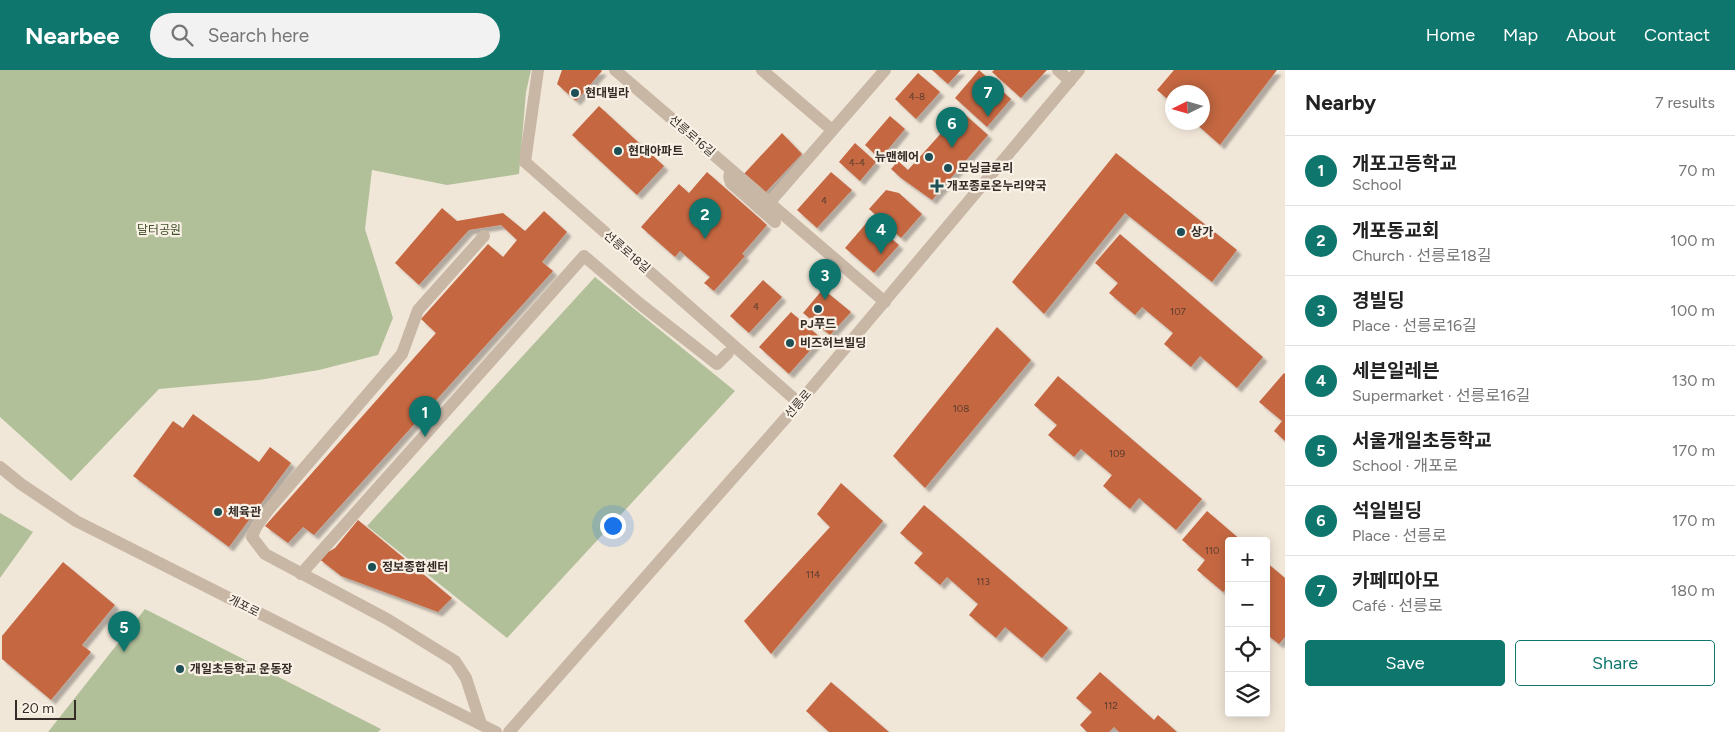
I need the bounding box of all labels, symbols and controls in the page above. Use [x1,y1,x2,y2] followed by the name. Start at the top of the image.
[150,13,500,58] search box
[25,21,120,50] text: Nearbee
[168,21,196,49] icon: search
[208,24,309,47] text: Search here
[1426,24,1475,46] text: Home
[1503,24,1538,46] text: Map
[1566,24,1616,46] text: About
[1644,24,1710,46] text: Contact
[972,76,1004,117] pin: 7
[1165,85,1210,130] north arrow
[585,86,629,100] place label: 현대빌라
[569,87,581,99] marker: 현대빌라
[909,90,925,103] house number: 4-8
[1305,90,1376,115] text: Nearby
[1655,93,1715,112] text: 7 results
[936,107,968,148] pin: 6
[666,112,718,160] street label: 선릉로16길
[628,144,683,158] place label: 현대아파트
[612,145,624,157] marker: 현대아파트
[875,150,919,164] place label: 뉴맨헤어
[923,151,935,163] marker: 뉴맨헤어
[1352,152,1457,175] text: 개포고등학교
[849,156,865,169] house number: 4-4
[958,161,1013,175] place label: 모닝글로리
[1318,161,1324,180] text: 1
[1679,161,1715,180] text: 70 m
[942,162,954,174] marker: 모닝글로리
[1352,175,1402,194] text: School
[947,179,1046,193] place label: 개포종로온누리약국
[931,180,943,192] marker: 개포종로온누리약국
[821,194,827,207] house number: 4
[689,198,721,239] pin: 2
[865,213,897,254] pin: 4
[1352,219,1439,242] text: 개포동교회
[137,223,181,237] park label: 달터공원
[1191,225,1213,239] place label: 상가
[1175,226,1187,238] marker: 상가
[601,228,653,276] street label: 선릉로18길
[1316,231,1326,250] text: 2
[1670,231,1715,250] text: 100 m
[1352,246,1492,265] text: Church · 선릉로18길
[809,259,841,300] pin: 3
[1352,289,1404,312] text: 경빌딩
[753,300,759,313] house number: 4
[1317,301,1325,320] text: 3
[1670,301,1715,320] text: 100 m
[812,303,824,315] marker: PJ푸드
[1170,305,1187,318] house number: 107
[1352,316,1477,335] text: Place · 선릉로16길
[800,317,836,331] place label: PJ푸드
[800,336,866,350] place label: 비즈허브빌딩
[784,337,796,349] marker: 비즈허브빌딩
[1352,359,1439,382] text: 세븐일레븐
[1316,371,1326,390] text: 4
[1672,371,1715,390] text: 130 m
[1352,386,1530,405] text: Supermarket · 선릉로16길
[782,387,814,421] street label: 선릉로
[409,396,441,437] pin: 1
[953,402,969,415] house number: 108
[1352,429,1492,452] text: 서울개일초등학교
[1316,441,1326,460] text: 5
[1672,441,1715,460] text: 170 m
[1109,447,1125,460] house number: 109
[1352,456,1458,475] text: School · 개포로
[1352,499,1422,522] text: 석일빌딩
[228,505,261,519] place label: 체육관
[212,506,224,518] marker: 체육관
[1316,511,1326,530] text: 6
[1672,511,1715,530] text: 170 m
[600,513,626,539] your location
[1352,526,1446,545] text: Place · 선릉로
[1225,537,1270,717] map controls
[1225,537,1270,582] button: +
[1205,544,1219,557] house number: 110
[382,560,448,574] place label: 정보종합센터
[366,561,378,573] marker: 정보종합센터
[806,568,820,581] house number: 114
[1352,569,1439,592] text: 카페띠아모
[976,575,990,588] house number: 113
[1317,581,1325,600] text: 7
[1671,581,1715,600] text: 180 m
[1225,582,1270,627] button: −
[226,592,262,620] street label: 개포로
[1352,596,1442,615] text: Café · 선릉로
[108,611,140,652] pin: 5
[1225,627,1270,672] button: locate
[1305,640,1505,686] button: Save
[1515,640,1715,686] button: Share
[190,662,292,676] place label: 개일초등학교 운동장
[174,663,186,675] marker: 개일초등학교 운동장
[1225,672,1270,717] button: layers
[15,697,76,720] scale bar
[1104,699,1118,712] house number: 112
[22,700,54,717] text: 20 m

